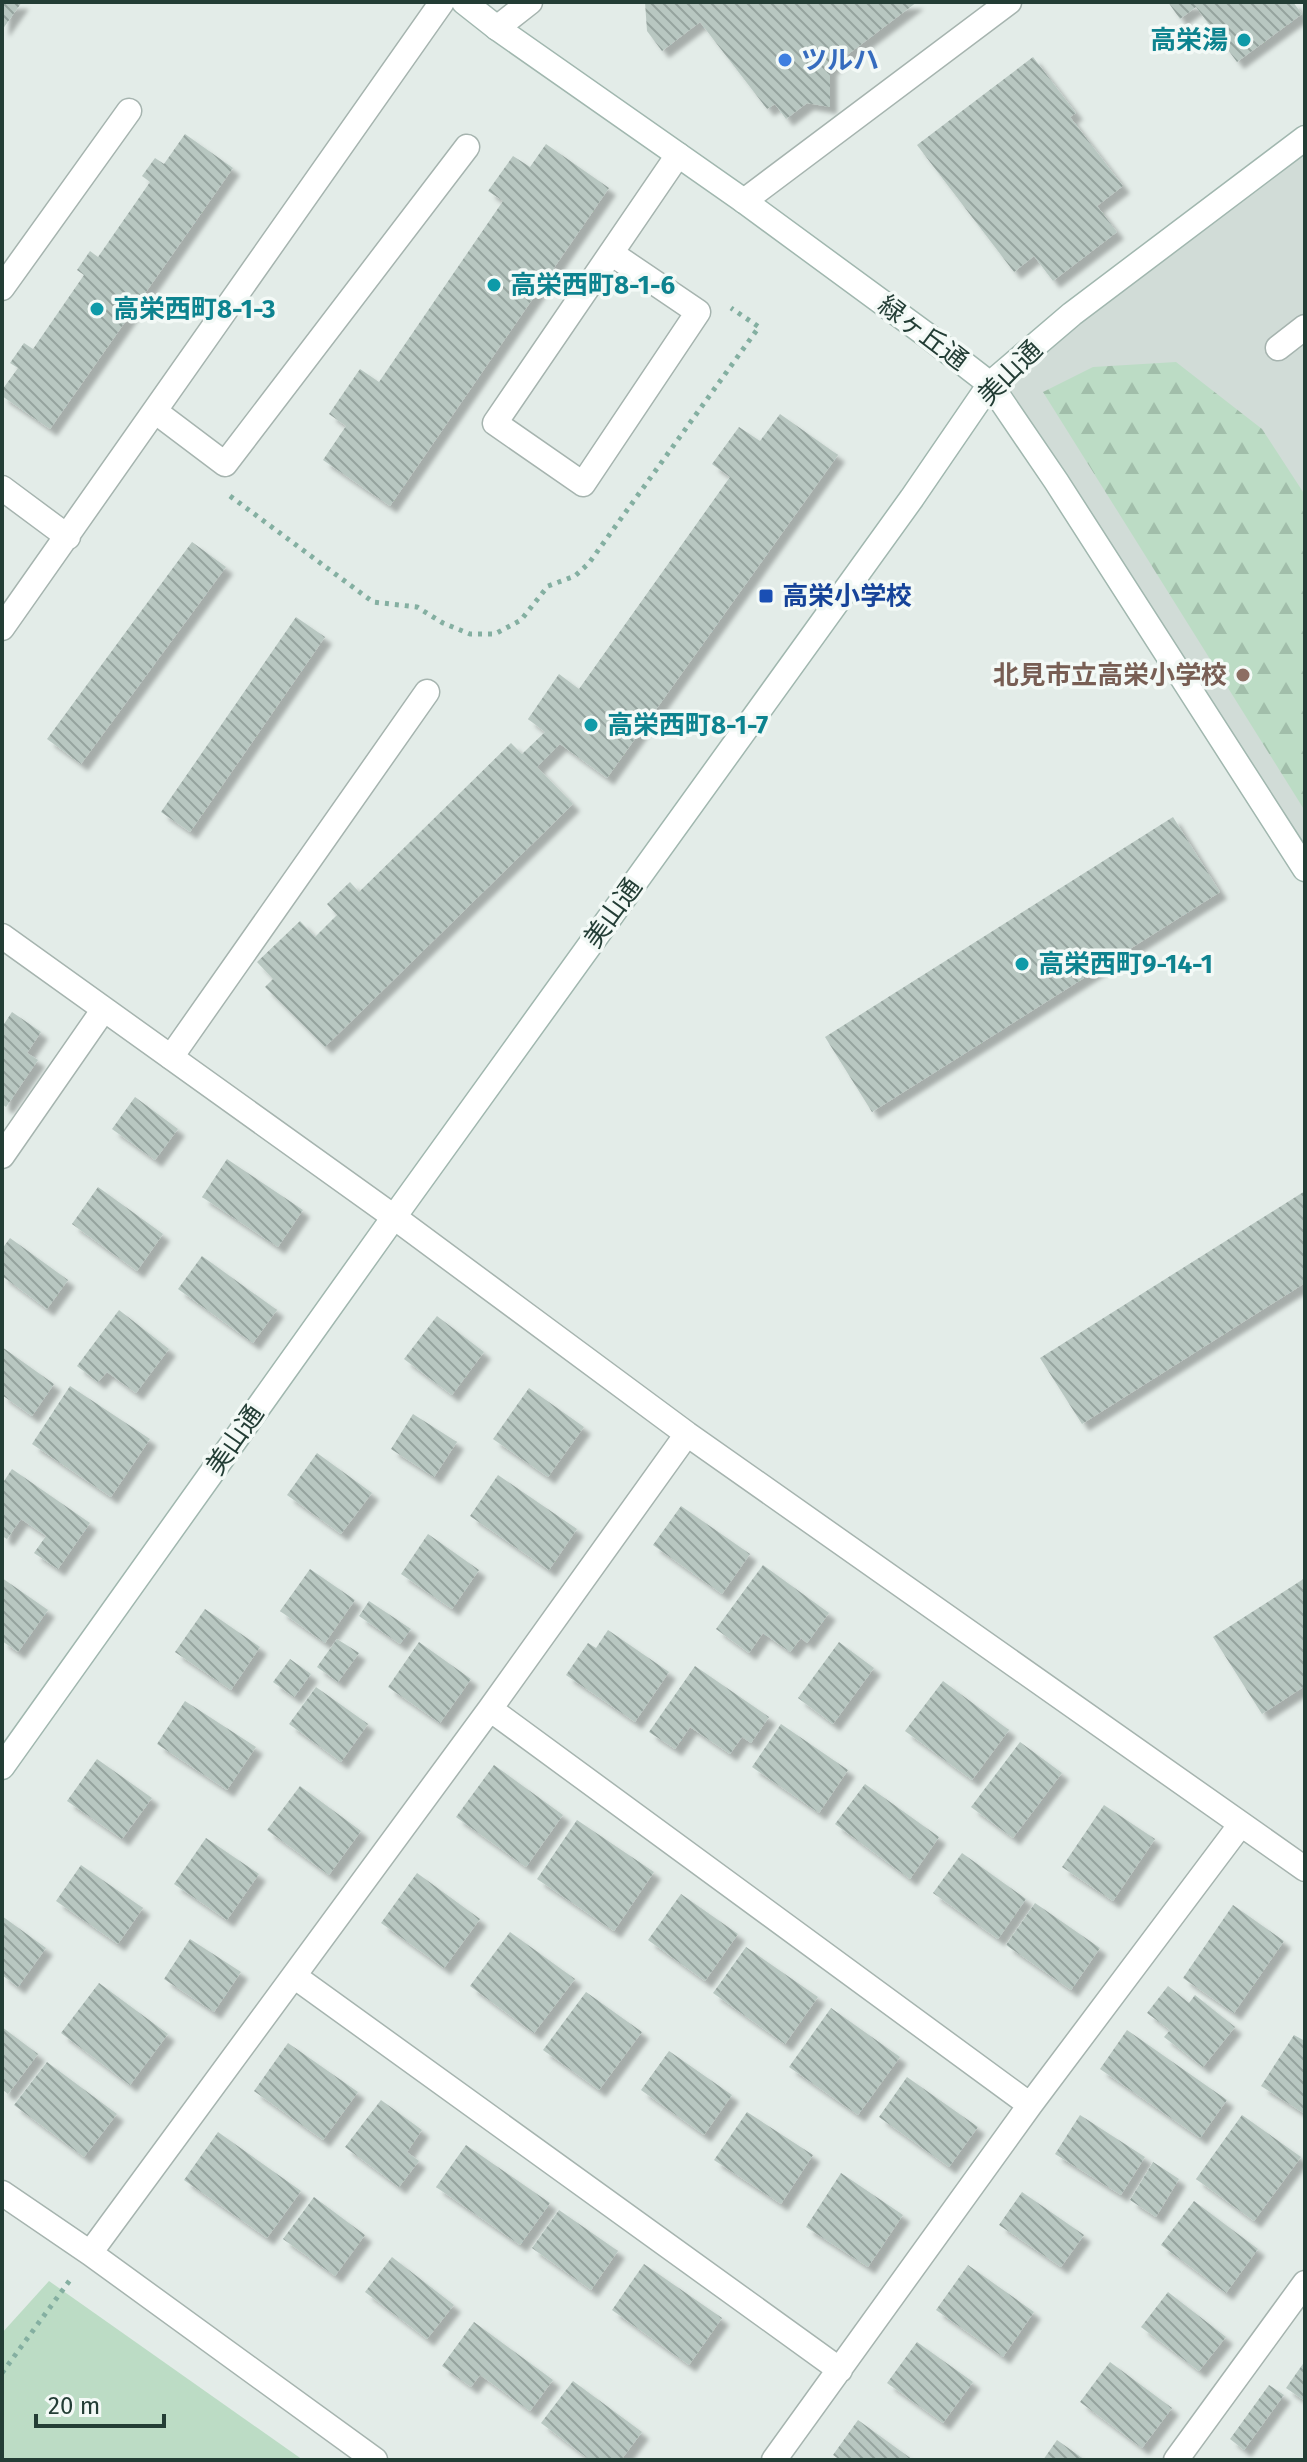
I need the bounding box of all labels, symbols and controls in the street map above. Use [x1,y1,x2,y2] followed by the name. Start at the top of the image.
[1150,25,1228,56] place label: 高栄湯
[1235,31,1253,49] marker: 高栄湯
[801,45,879,76] place label: ツルハ
[776,51,794,69] marker: ツルハ
[510,270,676,301] place label: 高栄西町8-1-6
[485,276,503,294] marker: 高栄西町8-1-6
[872,289,974,377] street label: 緑ヶ丘通
[113,294,275,325] place label: 高栄西町8-1-3
[88,300,106,318] marker: 高栄西町8-1-3
[971,334,1049,412] street label: 美山通
[782,581,912,612] place label: 高栄小学校
[757,587,775,605] marker: 高栄小学校
[993,660,1227,691] place label: 北見市立高栄小学校
[1234,666,1252,684] marker: 北見市立高栄小学校
[607,710,768,741] place label: 高栄西町8-1-7
[582,716,600,734] marker: 高栄西町8-1-7
[578,872,648,954] street label: 美山通
[1038,949,1213,980] place label: 高栄西町9-14-1
[1013,955,1031,973] marker: 高栄西町9-14-1
[200,1399,270,1481] street label: 美山通
[36,2378,164,2428] scale bar
[48,2392,100,2420] text: 20 m

